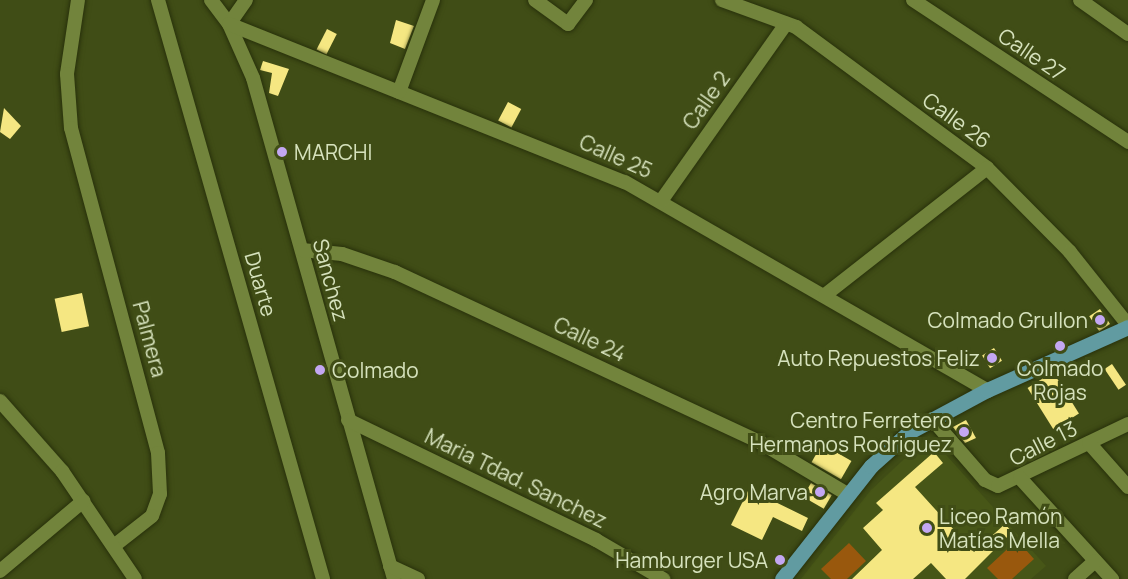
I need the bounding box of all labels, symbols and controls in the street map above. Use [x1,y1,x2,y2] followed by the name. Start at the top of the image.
[994,22,1070,86] street label: Calle 27
[677,66,735,134] street label: Calle 2
[918,87,996,153] street label: Calle 26
[576,129,656,183] street label: Calle 25
[294,139,372,165] place label: MARCHI
[275,145,289,159] marker: MARCHI
[308,236,354,324] street label: Sanchez
[240,249,282,319] street label: Duarte
[128,298,172,380] street label: Palmera
[928,307,1088,333] place label: Colmado Grullon
[550,311,630,367] street label: Calle 24
[1093,313,1107,327] marker: Colmado Grullon
[1053,339,1067,353] marker: Colmado Rojas
[777,345,980,371] place label: Auto Repuestos Feliz
[985,351,999,365] marker: Auto Repuestos Feliz
[1017,355,1103,405] place label: Colmado Rojas
[332,357,419,383] place label: Colmado
[313,363,327,377] marker: Colmado
[749,407,952,457] place label: Centro Ferretero Hermanos Rodriguez
[1005,415,1081,471] street label: Calle 13
[421,423,611,533] street label: Maria Tdad. Sanchez
[957,425,971,439] marker: Centro Ferretero Hermanos Rodriguez
[700,479,808,505] place label: Agro Marva
[813,485,827,499] marker: Agro Marva
[939,503,1062,553] place label: Liceo Ramón Matías Mella
[920,521,934,535] marker: Liceo Ramón Matías Mella
[615,547,768,573] place label: Hamburger USA
[773,553,787,567] marker: Hamburger USA

